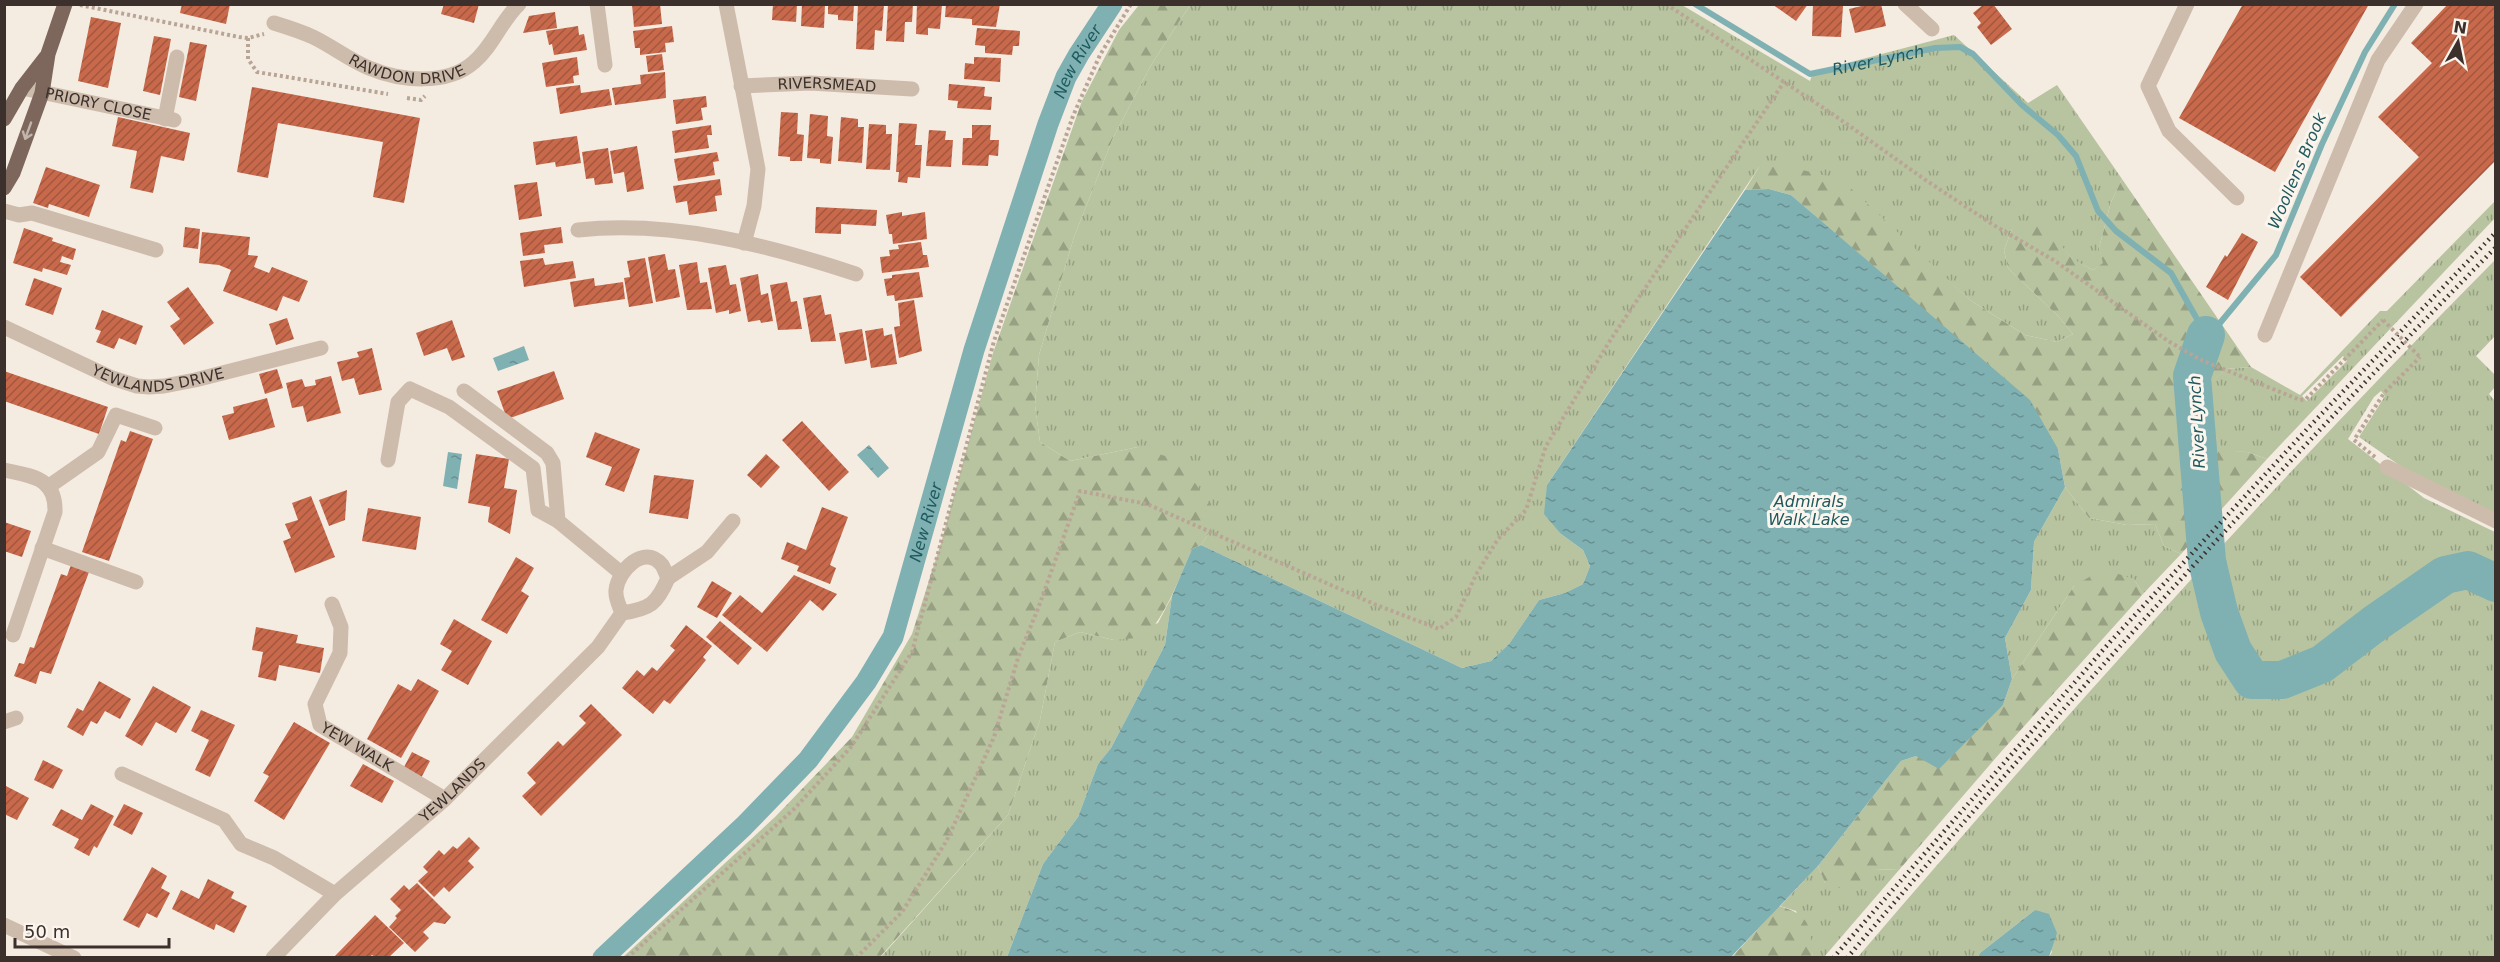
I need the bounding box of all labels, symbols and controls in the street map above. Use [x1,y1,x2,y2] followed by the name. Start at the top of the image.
[2428,12,2488,72] north arrow
[2452,17,2468,38] text: N
[1049,20,1106,101] water label: New River
[1830,41,1926,79] water label: River Lynch
[346,51,468,88] street label: RAWDON DRIVE
[777,74,877,96] street label: RIVERSMEAD
[43,84,153,124] street label: PRIORY CLOSE
[2264,109,2330,232] water label: Woollens Brook
[22,121,33,139] one-way arrow
[88,360,226,396] street label: YEWLANDS DRIVE
[2185,375,2209,469] water label: River Lynch
[905,479,946,564] water label: New River
[1768,492,1850,529] water label: Admirals Walk Lake
[317,718,397,776] street label: YEW WALK
[415,755,490,827] street label: YEWLANDS
[15,911,170,949] scale bar
[24,921,70,942] text: 50 m

